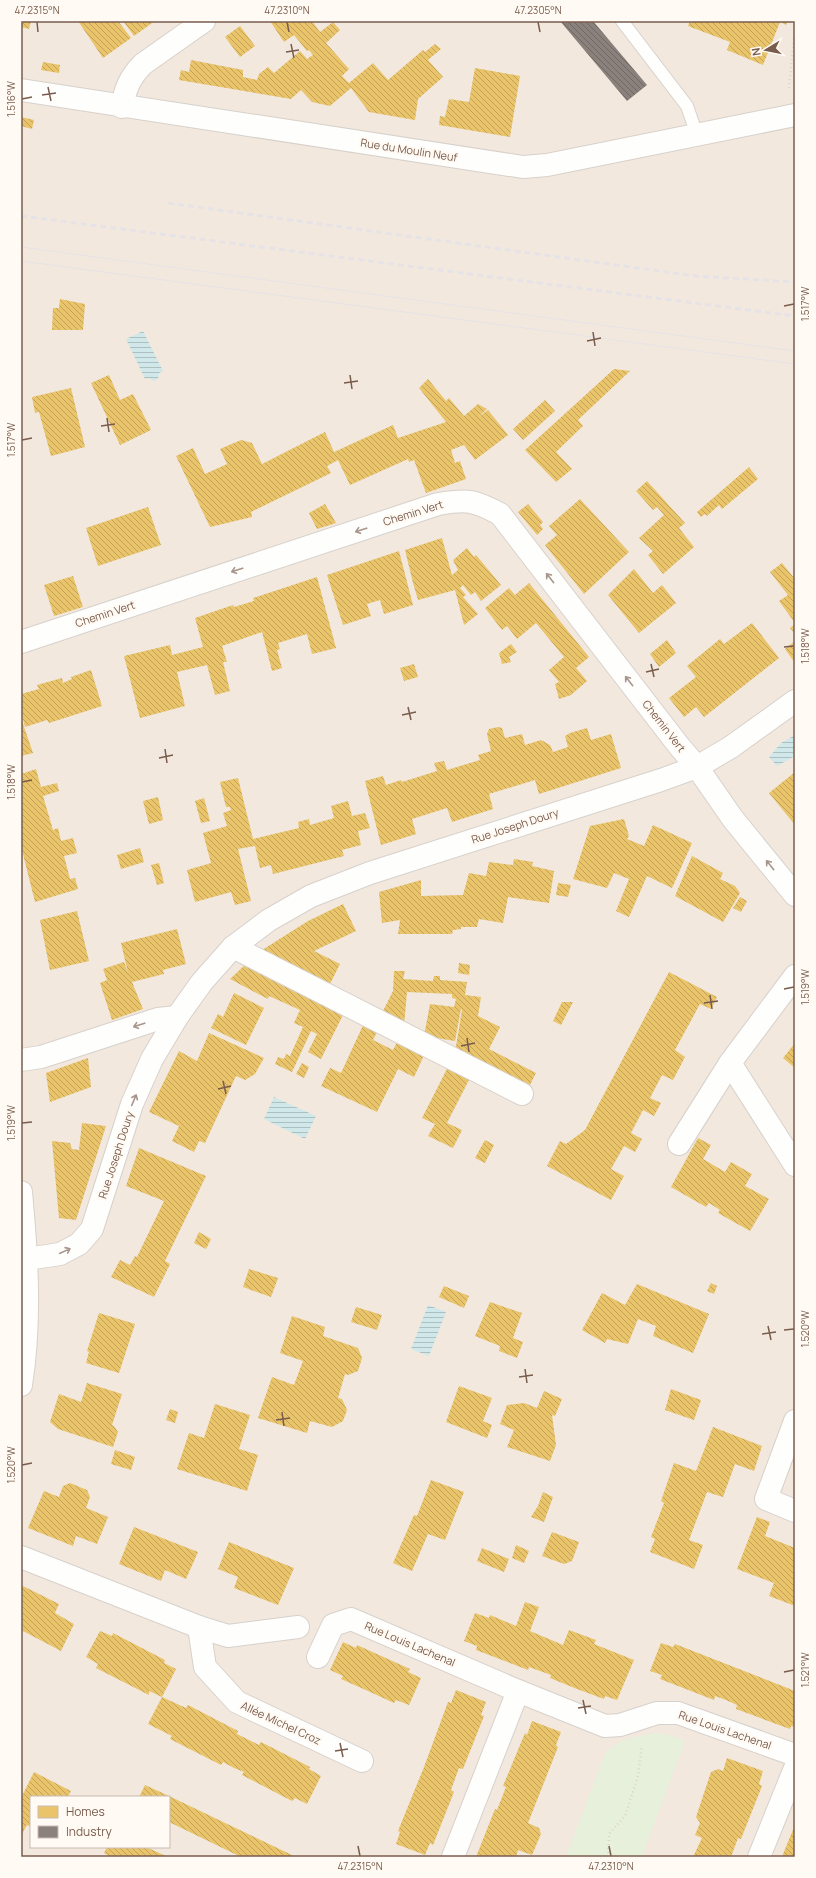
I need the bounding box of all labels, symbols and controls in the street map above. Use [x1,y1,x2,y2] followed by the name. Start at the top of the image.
[14,3,60,17] text: 47.2315°N
[264,3,310,17] text: 47.2310°N
[514,3,562,17] text: 47.2305°N
[746,30,786,70] north arrow
[748,47,764,57] text: N
[4,80,18,117] text: 1.516°W
[360,134,459,165] street label: Rue du Moulin Neuf
[798,286,812,321] text: 1.517°W
[4,422,18,457] text: 1.517°W
[381,496,445,529] street label: Chemin Vert
[355,526,367,534] one-way arrow
[231,567,243,575] one-way arrow
[545,573,554,584] one-way arrow
[73,597,137,630] street label: Chemin Vert
[798,628,812,664] text: 1.518°W
[625,676,633,687] one-way arrow
[639,697,689,755] street label: Chemin Vert
[4,764,18,800] text: 1.518°W
[469,804,561,847] street label: Rue Joseph Doury
[766,859,775,870] one-way arrow
[798,968,812,1005] text: 1.519°W
[133,1022,145,1030] one-way arrow
[131,1094,138,1106] one-way arrow
[4,1104,18,1141] text: 1.519°W
[94,1109,137,1200] street label: Rue Joseph Doury
[59,1247,71,1254] one-way arrow
[798,1310,812,1348] text: 1.520°W
[4,1446,18,1484] text: 1.520°W
[363,1618,458,1669] street label: Rue Louis Lachenal
[798,1652,812,1687] text: 1.521°W
[239,1697,324,1748] street label: Allée Michel Croz
[677,1707,774,1752] street label: Rue Louis Lachenal
[30,1796,170,1848] legend
[66,1803,105,1820] text: Homes
[66,1823,112,1840] text: Industry
[337,1859,383,1873] text: 47.2315°N
[588,1859,634,1873] text: 47.2310°N

